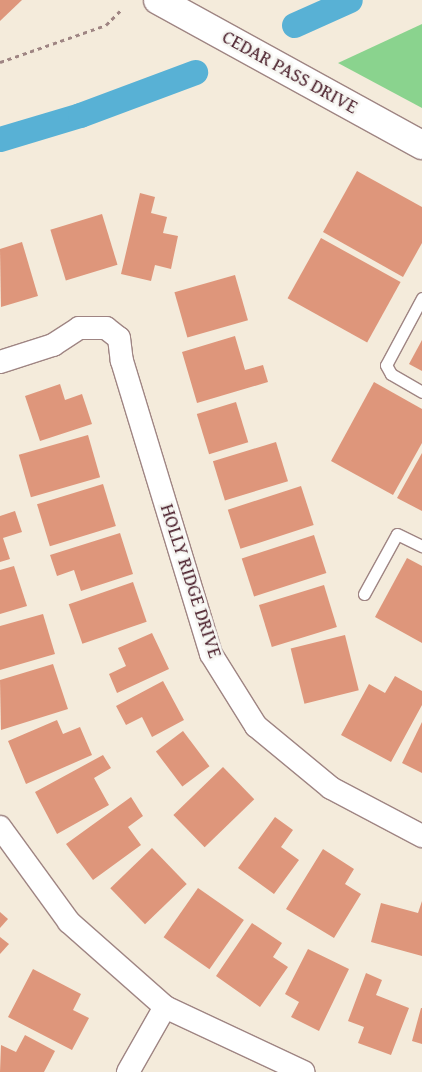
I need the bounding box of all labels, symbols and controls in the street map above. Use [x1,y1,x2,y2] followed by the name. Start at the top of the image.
[218,25,362,119] street label: CEDAR PASS DRIVE
[155,501,227,661] street label: HOLLY RIDGE DRIVE

